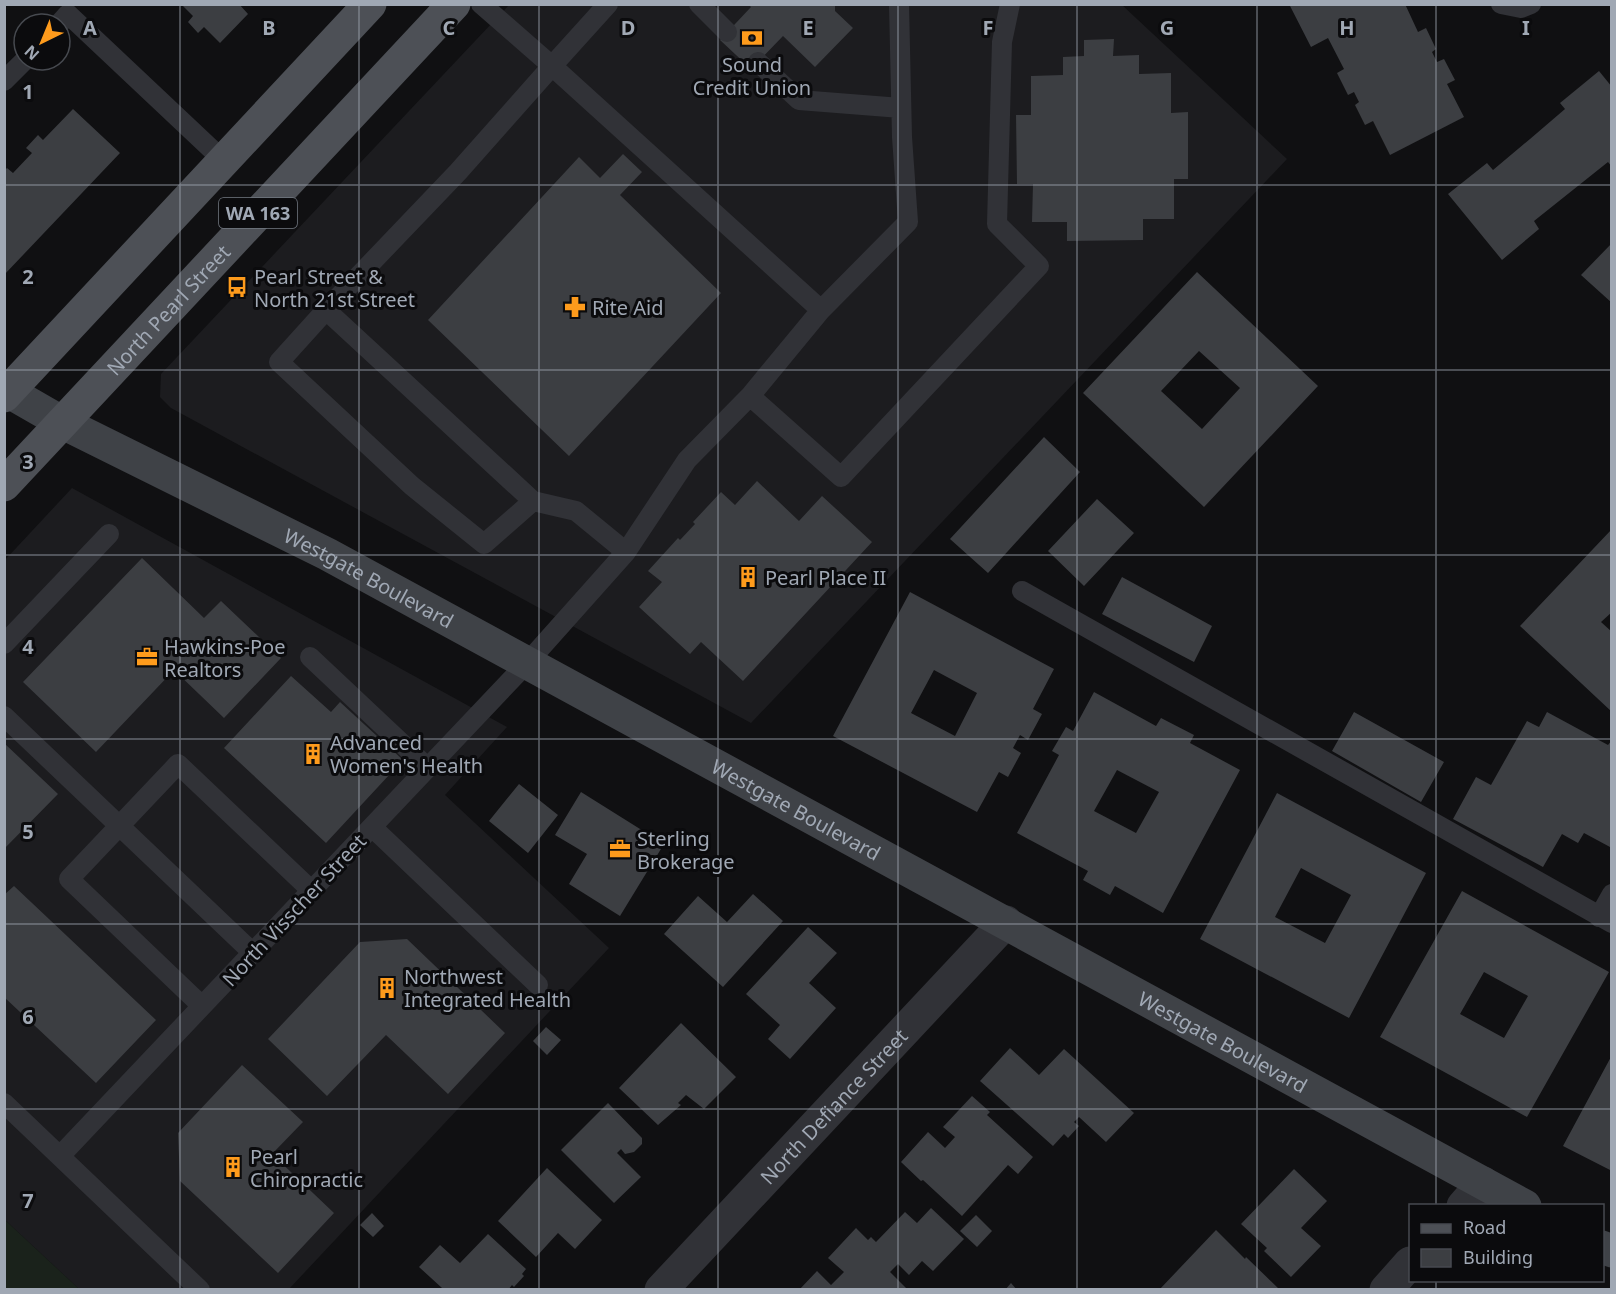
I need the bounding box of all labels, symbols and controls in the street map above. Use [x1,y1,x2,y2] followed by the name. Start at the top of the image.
[12,12,72,72] north arrow
[83,14,97,41] text: A
[262,14,276,41] text: B
[443,14,456,41] text: C
[621,14,635,41] text: D
[802,14,814,41] text: E
[983,14,993,41] text: F
[1160,14,1174,41] text: G
[1339,14,1355,41] text: H
[1522,14,1530,41] text: I
[740,26,764,50] bank icon: Sound Credit Union
[20,40,44,65] text: N
[693,51,811,101] place label: Sound Credit Union
[22,78,34,105] text: 1
[219,198,297,228] road number: WA 163
[100,239,236,381] street label: North Pearl Street
[22,263,34,290] text: 2
[254,263,415,313] place label: Pearl Street & North 21st Street
[225,275,249,299] bus stop icon: Pearl Street & North 21st Street
[592,294,664,321] place label: Rite Aid
[563,295,587,319] pharmacy icon: Rite Aid
[22,448,34,475] text: 3
[280,521,459,634] street label: Westgate Boulevard
[765,564,886,591] place label: Pearl Place II
[736,565,760,589] building icon: Pearl Place II
[22,633,34,660] text: 4
[164,633,285,683] place label: Hawkins-Poe Realtors
[135,645,159,669] office icon: Hawkins-Poe Realtors
[330,729,483,779] place label: Advanced Women's Health
[301,742,325,766] building icon: Advanced Women's Health
[707,752,886,866] street label: Westgate Boulevard
[22,818,34,845] text: 5
[637,825,735,875] place label: Sterling Brokerage
[216,828,372,992] street label: North Visscher Street
[608,837,632,861] office icon: Sterling Brokerage
[404,963,571,1013] place label: Northwest Integrated Health
[375,976,399,1000] building icon: Northwest Integrated Health
[1134,985,1312,1099] street label: Westgate Boulevard
[22,1003,34,1030] text: 6
[754,1023,913,1190] street label: North Defiance Street
[250,1143,363,1193] place label: Pearl Chiropractic
[221,1155,245,1179] building icon: Pearl Chiropractic
[22,1187,34,1214] text: 7
[1409,1204,1604,1282] legend
[1463,1215,1506,1239] text: Road
[1463,1245,1533,1269] text: Building

